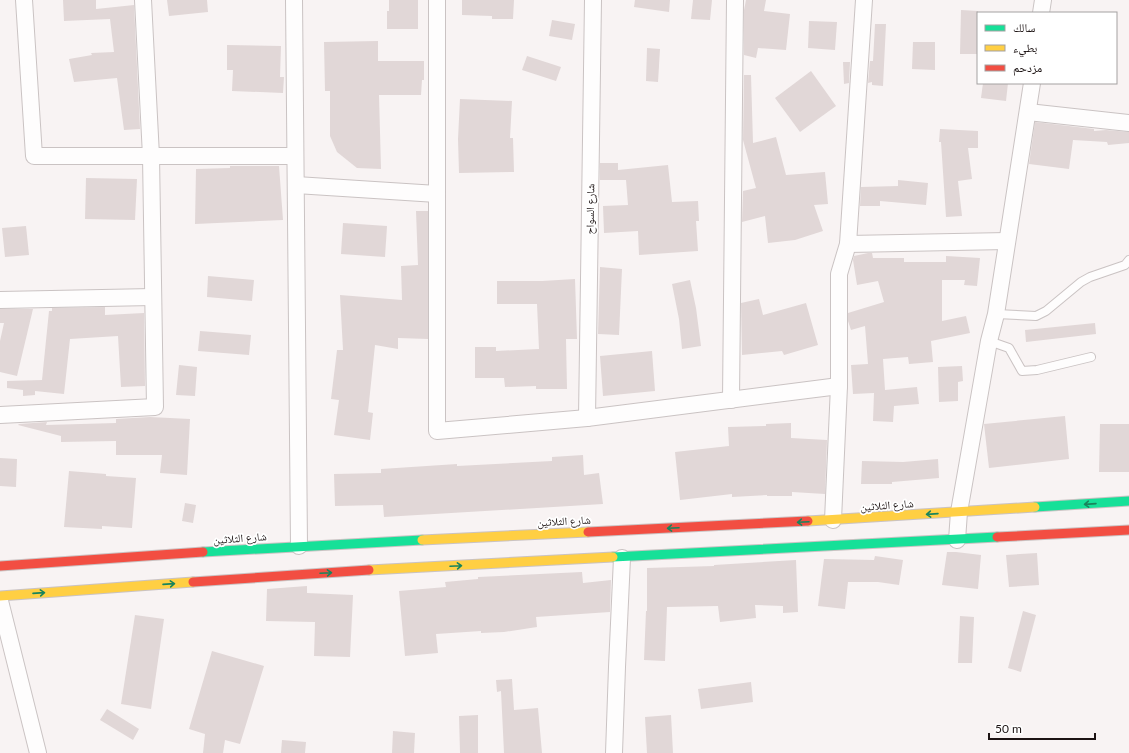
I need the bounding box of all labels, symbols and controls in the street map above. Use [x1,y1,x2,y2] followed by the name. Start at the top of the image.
[977,12,1117,84] legend
[1013,20,1035,35] text: سالك
[1013,40,1037,58] text: بطيء
[1013,60,1042,76] text: مزدحم
[583,184,597,234] street label: شارع السواح
[860,496,914,514] street label: شارع الثلاثين
[1084,500,1097,507] one-way arrow
[926,510,939,518] one-way arrow
[537,513,591,529] street label: شارع الثلاثين
[797,518,810,526] one-way arrow
[667,524,680,532] one-way arrow
[213,529,267,547] street label: شارع الثلاثين
[449,563,462,570] one-way arrow
[319,569,332,577] one-way arrow
[162,580,175,587] one-way arrow
[32,590,45,597] one-way arrow
[989,715,1095,741] scale bar
[995,721,1022,736] text: 50 m

